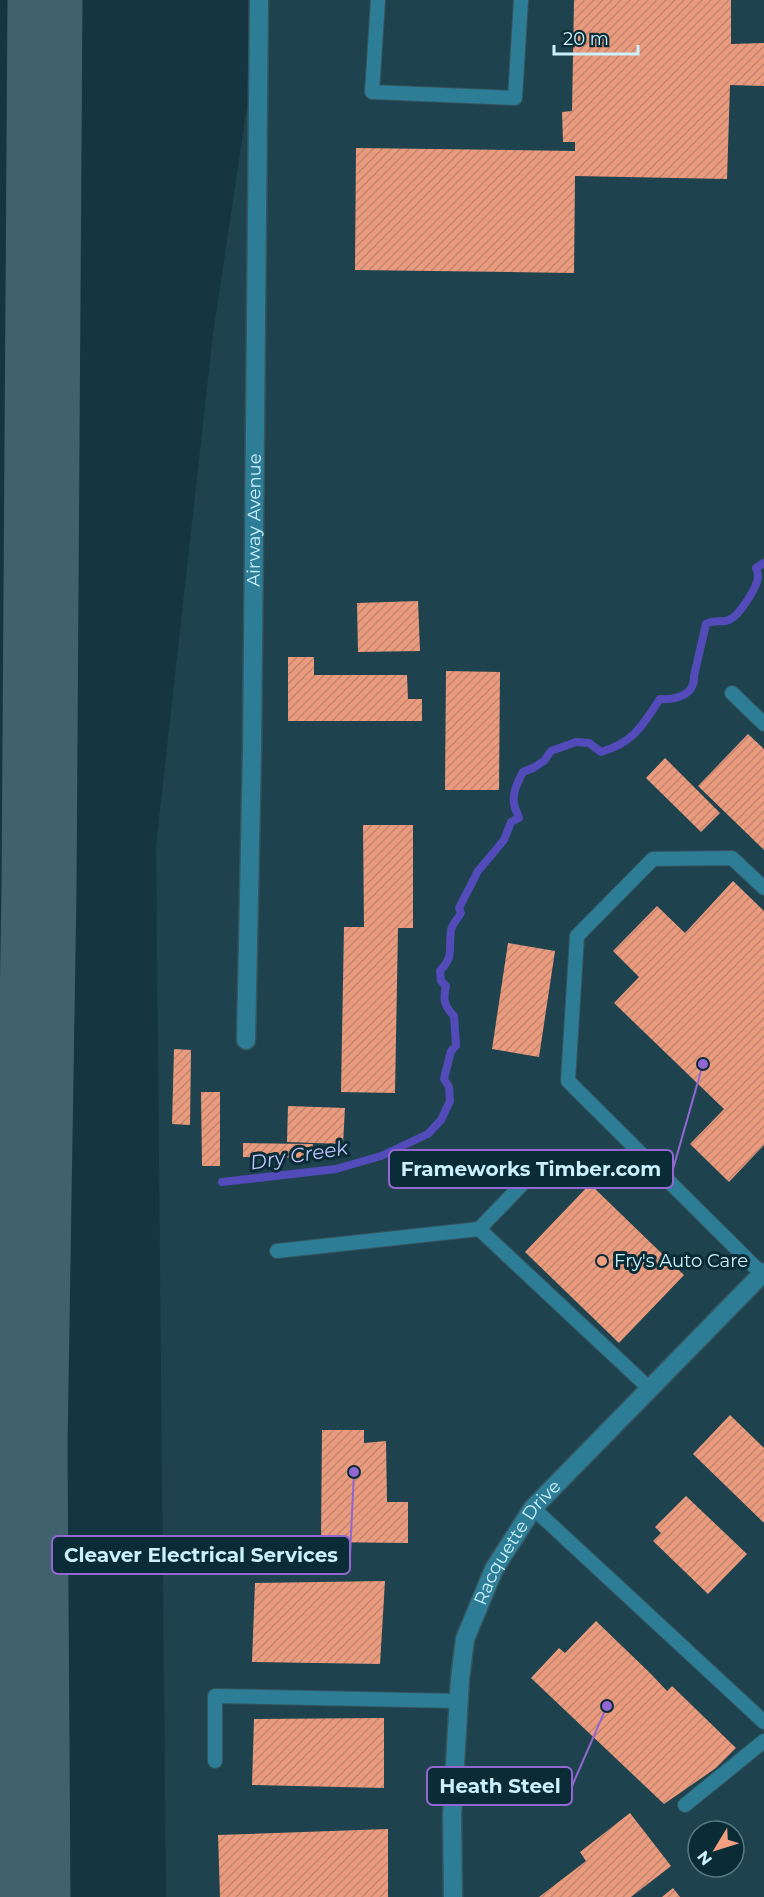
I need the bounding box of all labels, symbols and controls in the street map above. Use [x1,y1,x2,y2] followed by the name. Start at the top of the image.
[554,18,638,56] scale bar
[563,28,609,50] text: 20 m
[243,453,266,587] street label: Airway Avenue
[248,1135,351,1175] water label: Dry Creek
[389,1150,673,1188] callout: Frameworks Timber.com
[401,1157,661,1181] text: Frameworks Timber.com
[614,1250,748,1272] place label: Fry's Auto Care
[595,1254,609,1268] marker: Fry's Auto Care
[469,1475,565,1608] street label: Racquette Drive
[52,1536,350,1574] callout: Cleaver Electrical Services
[64,1543,338,1567] text: Cleaver Electrical Services
[427,1767,572,1805] callout: Heath Steel
[439,1774,561,1798] text: Heath Steel
[686,1819,746,1879] north arrow
[693,1847,716,1869] text: N

